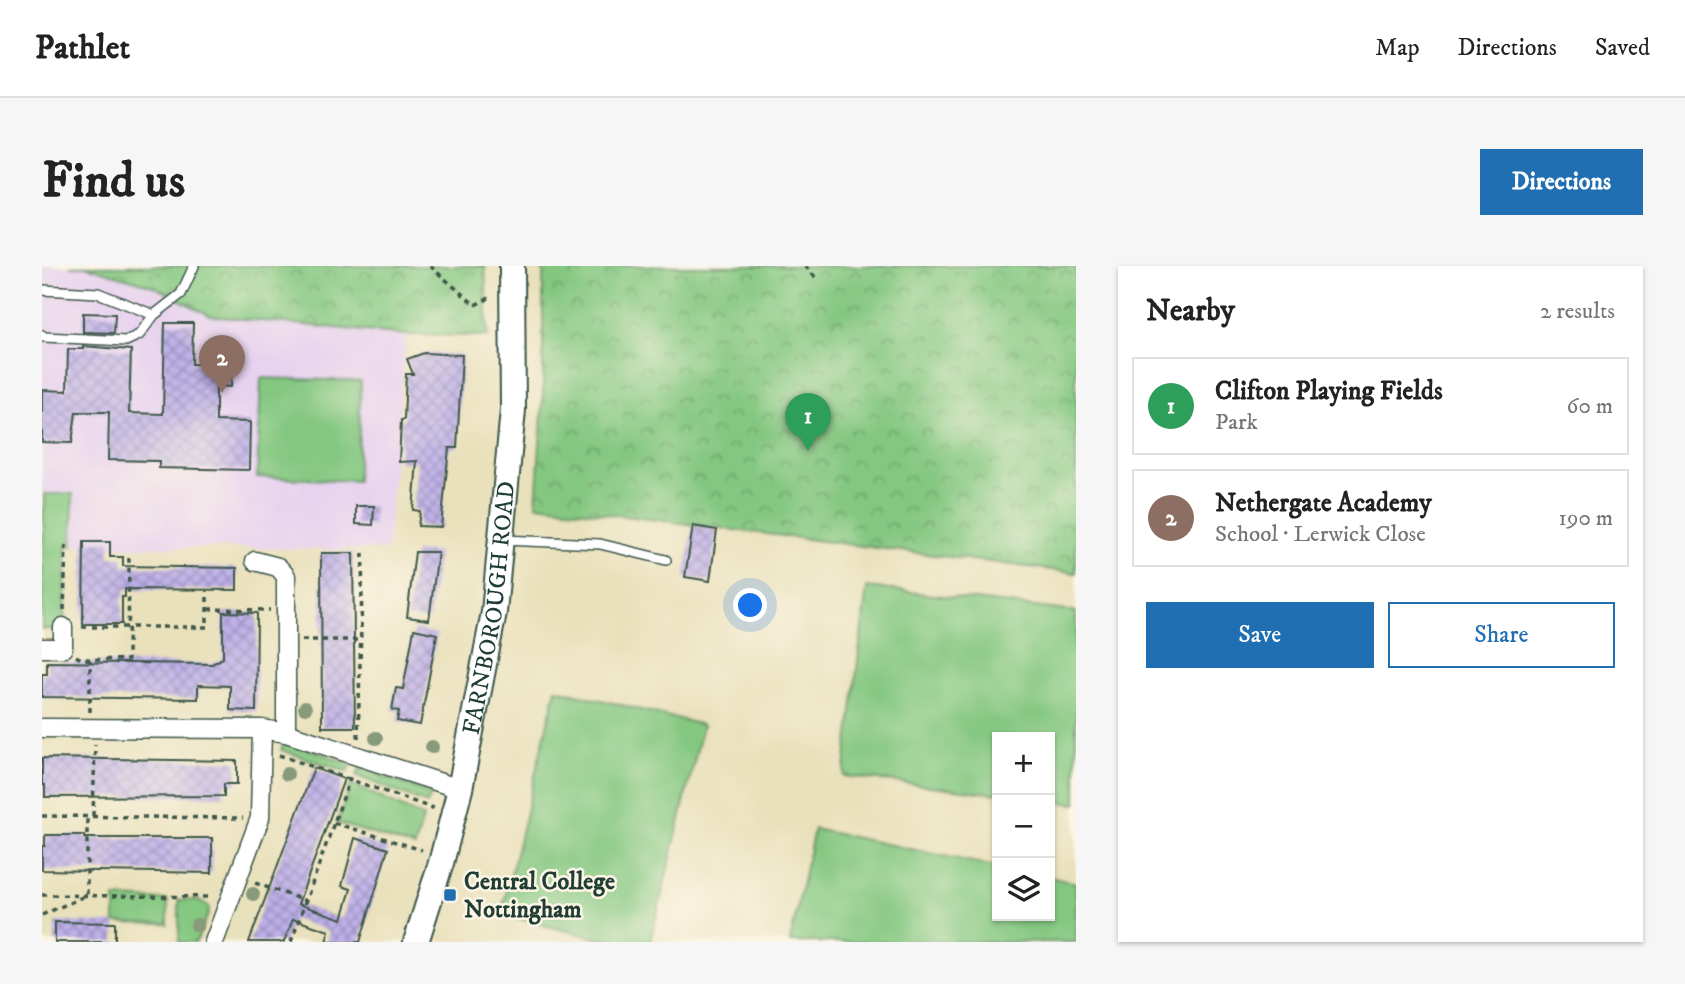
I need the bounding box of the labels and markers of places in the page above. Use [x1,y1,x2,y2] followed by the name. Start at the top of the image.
[199,335,245,393] pin: 2
[785,393,831,451] pin: 1
[464,867,615,925] place label: Central College Nottingham
[442,887,458,903] marker: Central College Nottingham

